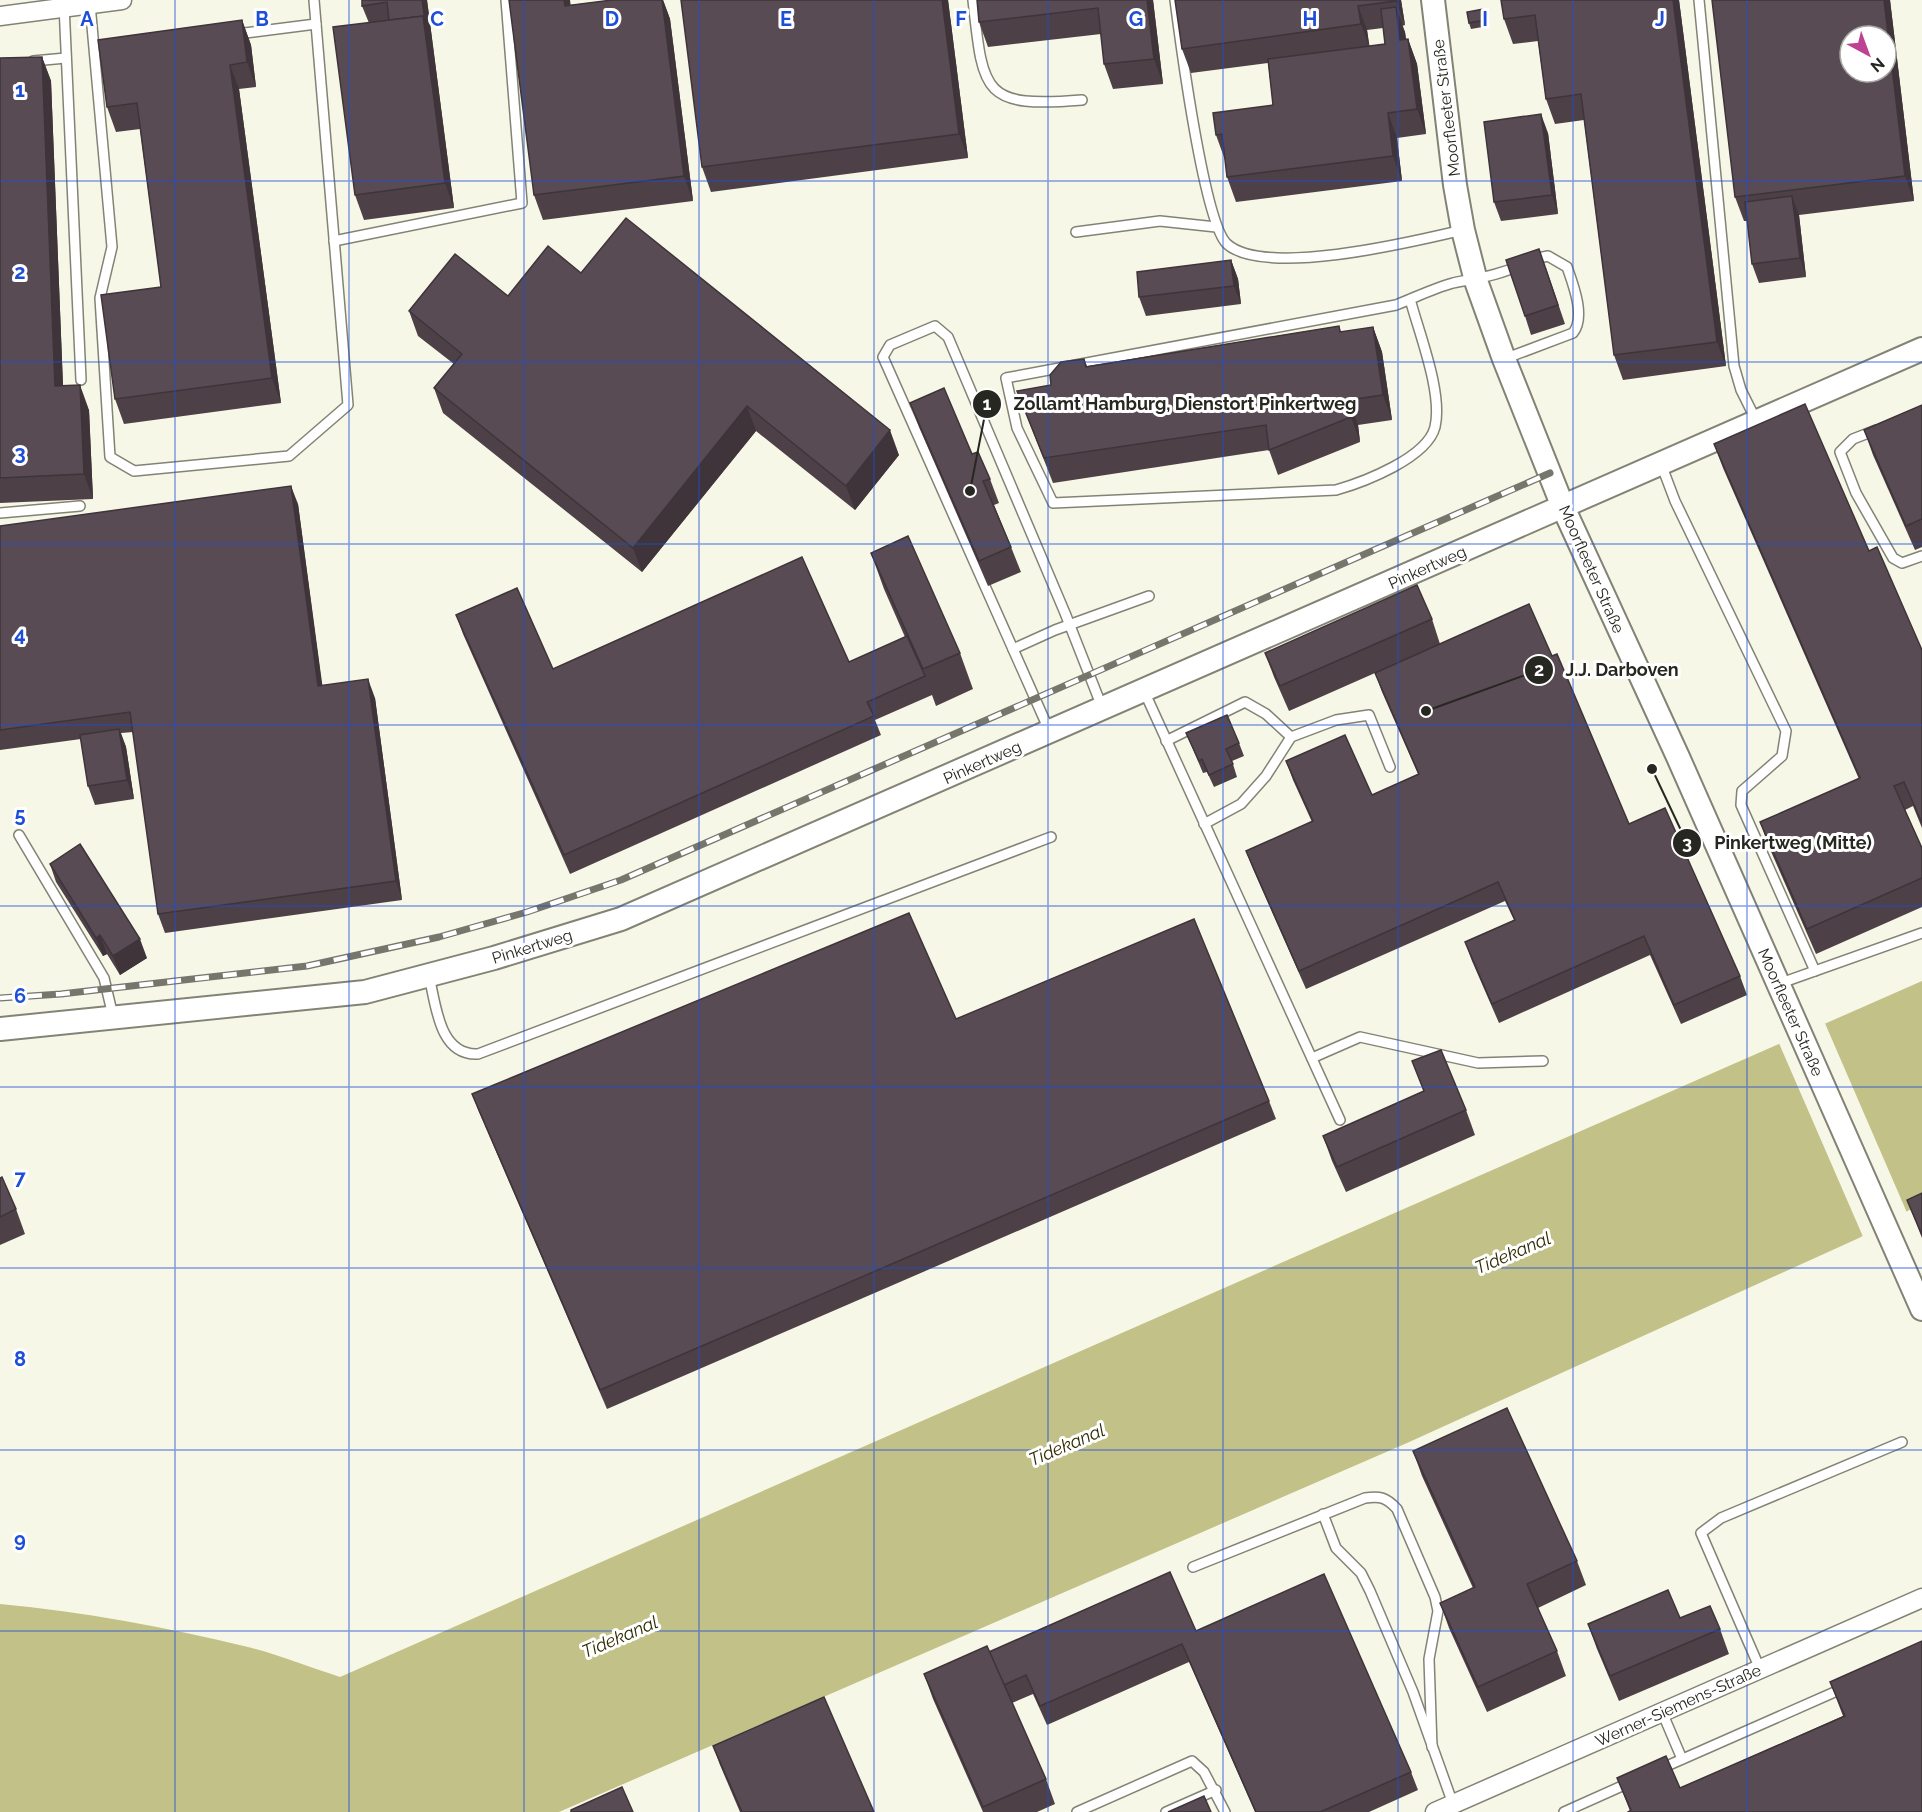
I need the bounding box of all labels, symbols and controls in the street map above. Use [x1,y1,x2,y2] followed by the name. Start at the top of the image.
[80,7,94,31] text: A
[255,7,269,31] text: B
[430,7,444,31] text: C
[605,7,619,31] text: D
[780,7,792,31] text: E
[955,7,967,31] text: F
[1129,7,1143,31] text: G
[1303,7,1317,31] text: H
[1482,7,1488,31] text: I
[1655,7,1665,31] text: J
[1838,24,1898,84] north arrow
[1429,38,1464,178] street label: Moorfleeter Straße
[1867,54,1888,76] text: N
[15,78,25,102] text: 1
[14,260,26,284] text: 2
[972,386,1369,422] callout: Zollamt Hamburg, Dienstort Pinkertweg
[983,393,992,414] text: 1
[1013,393,1357,414] text: Zollamt Hamburg, Dienstort Pinkertweg
[14,441,26,465] text: 3
[1555,502,1628,636] street label: Moorfleeter Straße
[1385,542,1469,593] street label: Pinkertweg
[14,622,26,646] text: 4
[1524,652,1691,688] callout: J.J. Darboven
[1534,659,1544,680] text: 2
[1565,659,1679,680] text: J.J. Darboven
[940,737,1024,788] street label: Pinkertweg
[14,803,26,827] text: 5
[1672,825,1884,861] callout: Pinkertweg (Mitte)
[1682,832,1692,853] text: 3
[1714,832,1872,853] text: Pinkertweg (Mitte)
[490,925,575,968] street label: Pinkertweg
[1754,945,1827,1079] street label: Moorfleeter Straße
[14,984,26,1008] text: 6
[14,1166,26,1190] text: 7
[1472,1227,1554,1278] water label: Tidekanal
[14,1347,26,1371] text: 8
[1026,1419,1108,1470] water label: Tidekanal
[14,1528,26,1552] text: 9
[579,1611,661,1662] water label: Tidekanal
[1593,1660,1764,1751] street label: Werner-Siemens-Straße

